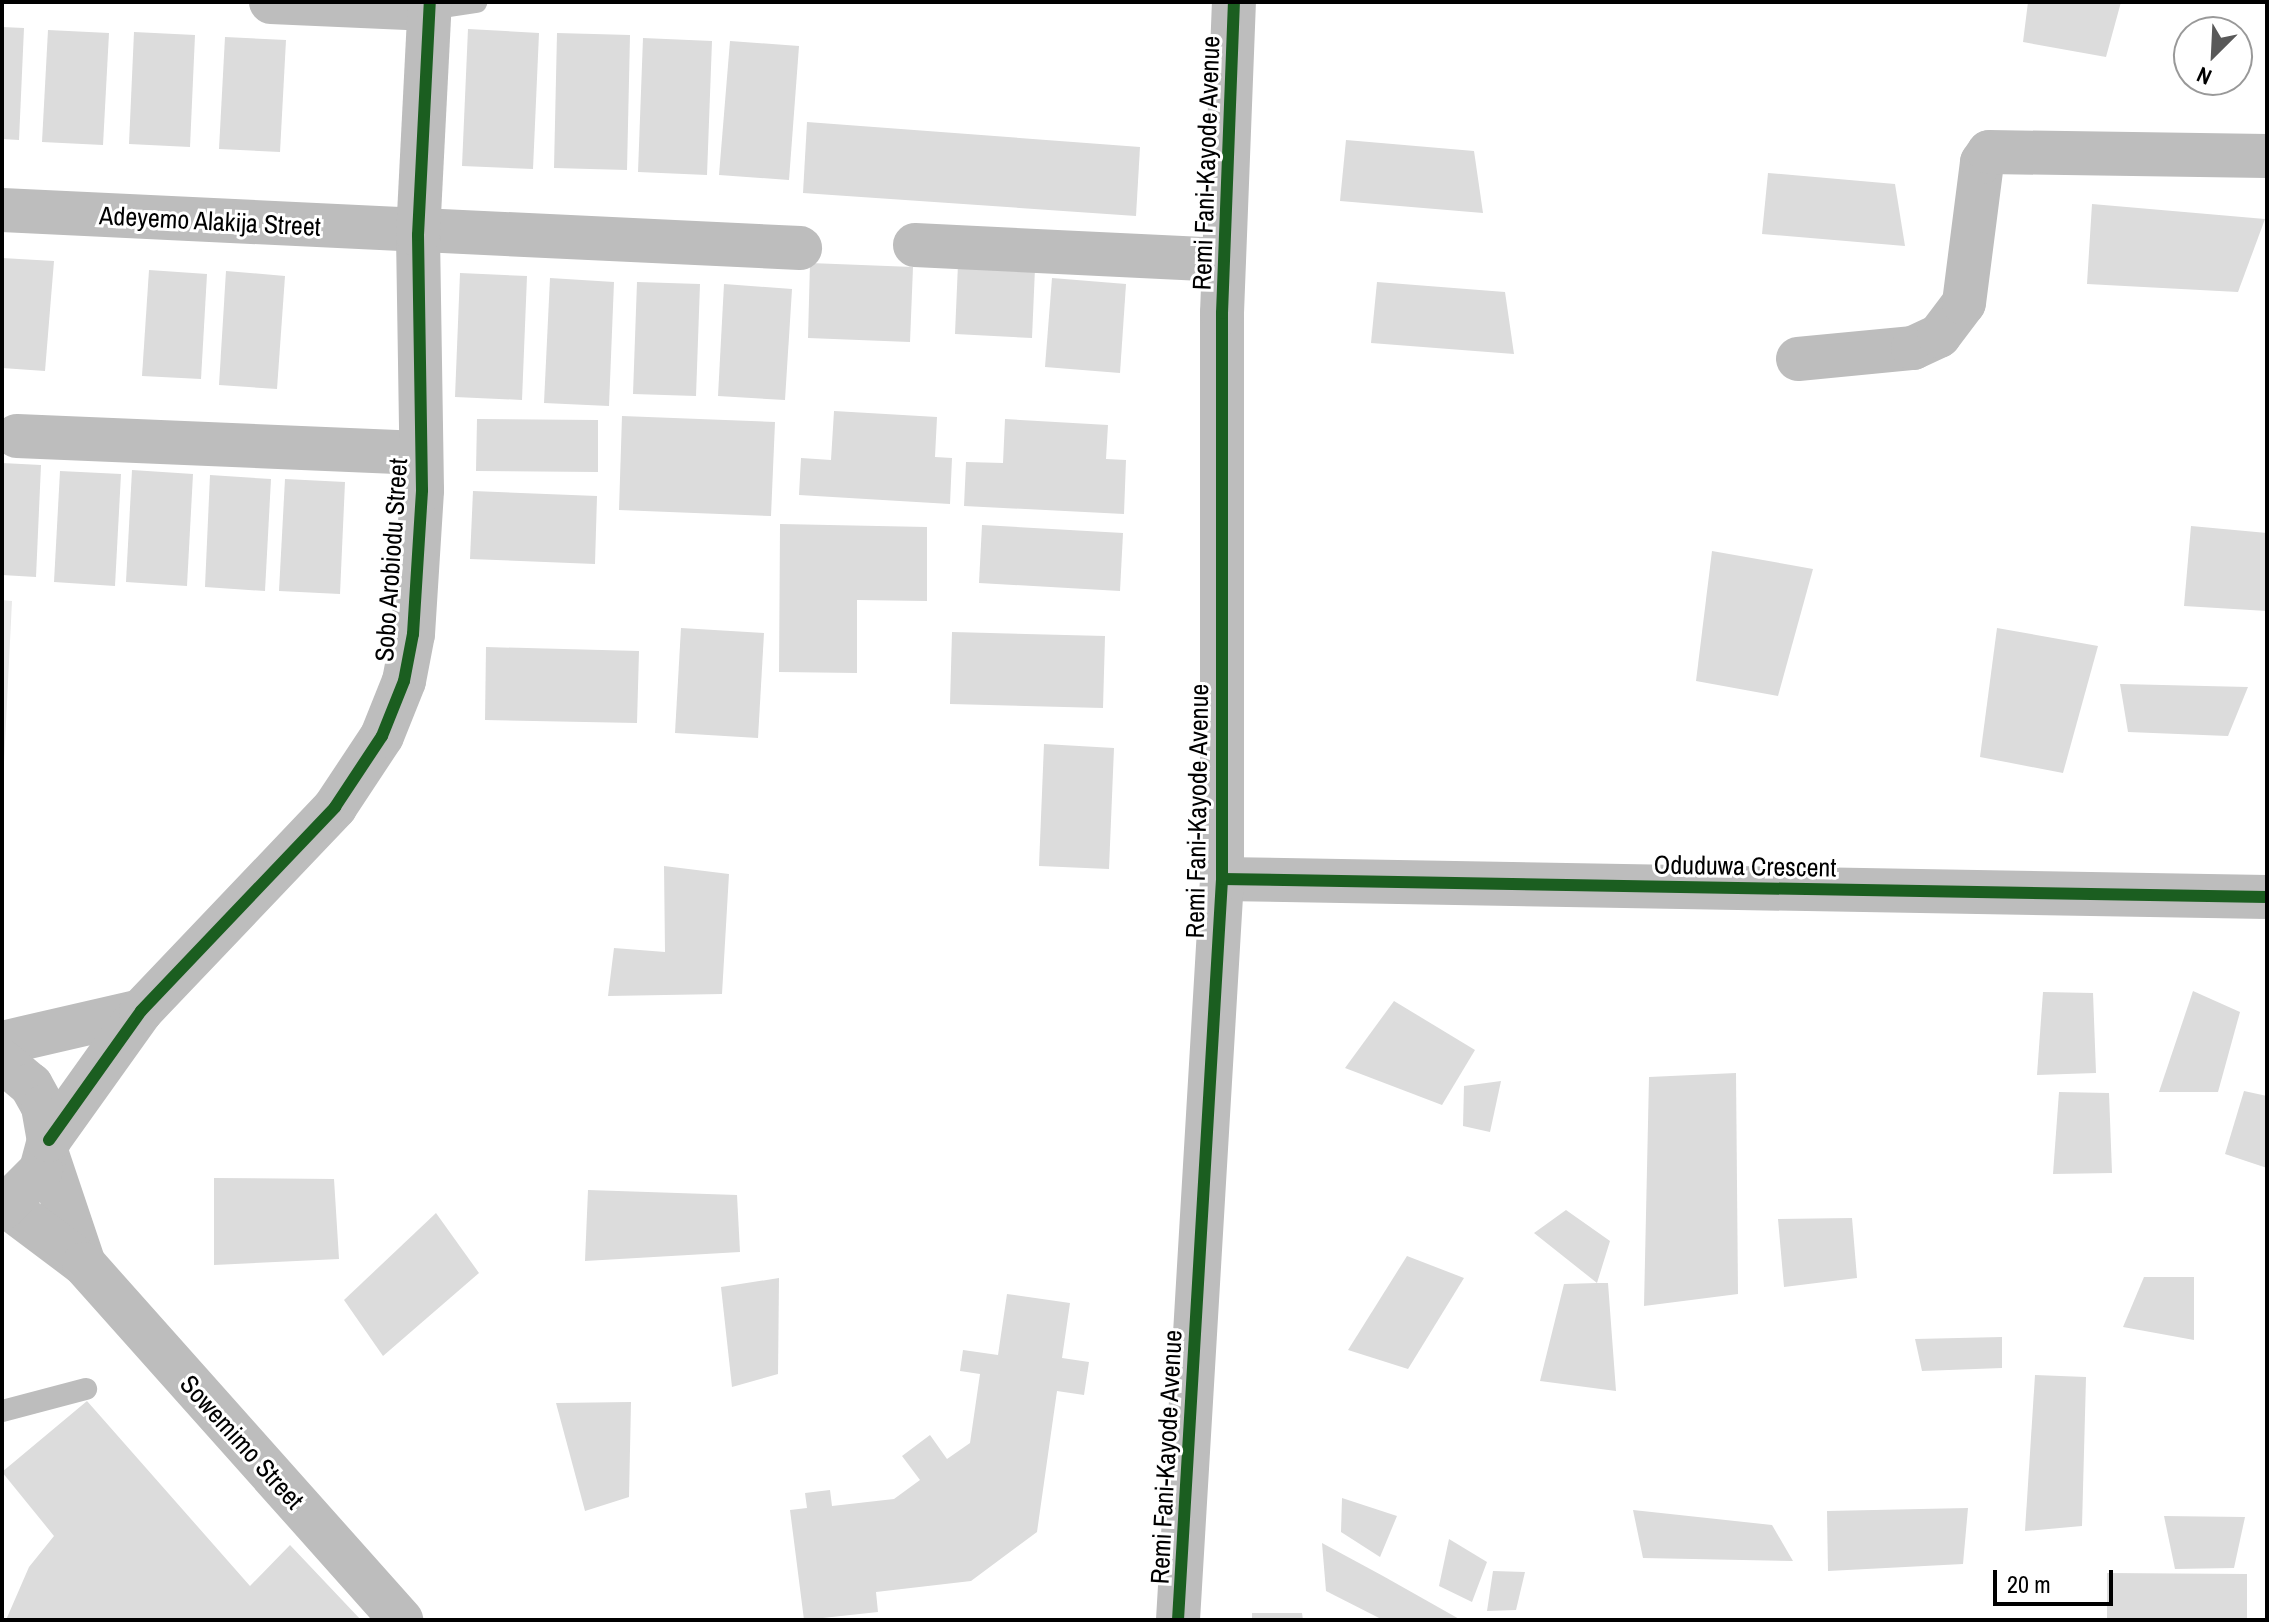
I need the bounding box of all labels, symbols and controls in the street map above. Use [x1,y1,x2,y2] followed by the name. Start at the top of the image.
[2173,16,2253,96] north arrow
[1186,35,1226,291] street label: Remi Fani-Kayode Avenue
[2192,60,2216,92] text: N
[98,200,322,242] street label: Adeyemo Alakija Street
[368,457,414,663] street label: Sobo Arobiodu Street
[1179,683,1215,939] street label: Remi Fani-Kayode Avenue
[1653,849,1837,883] street label: Oduduwa Crescent
[1144,1328,1188,1586] street label: Remi Fani-Kayode Avenue
[174,1369,310,1515] street label: Sowemimo Street
[1997,1554,2117,1604] scale bar
[2007,1568,2051,1600] text: 20 m

